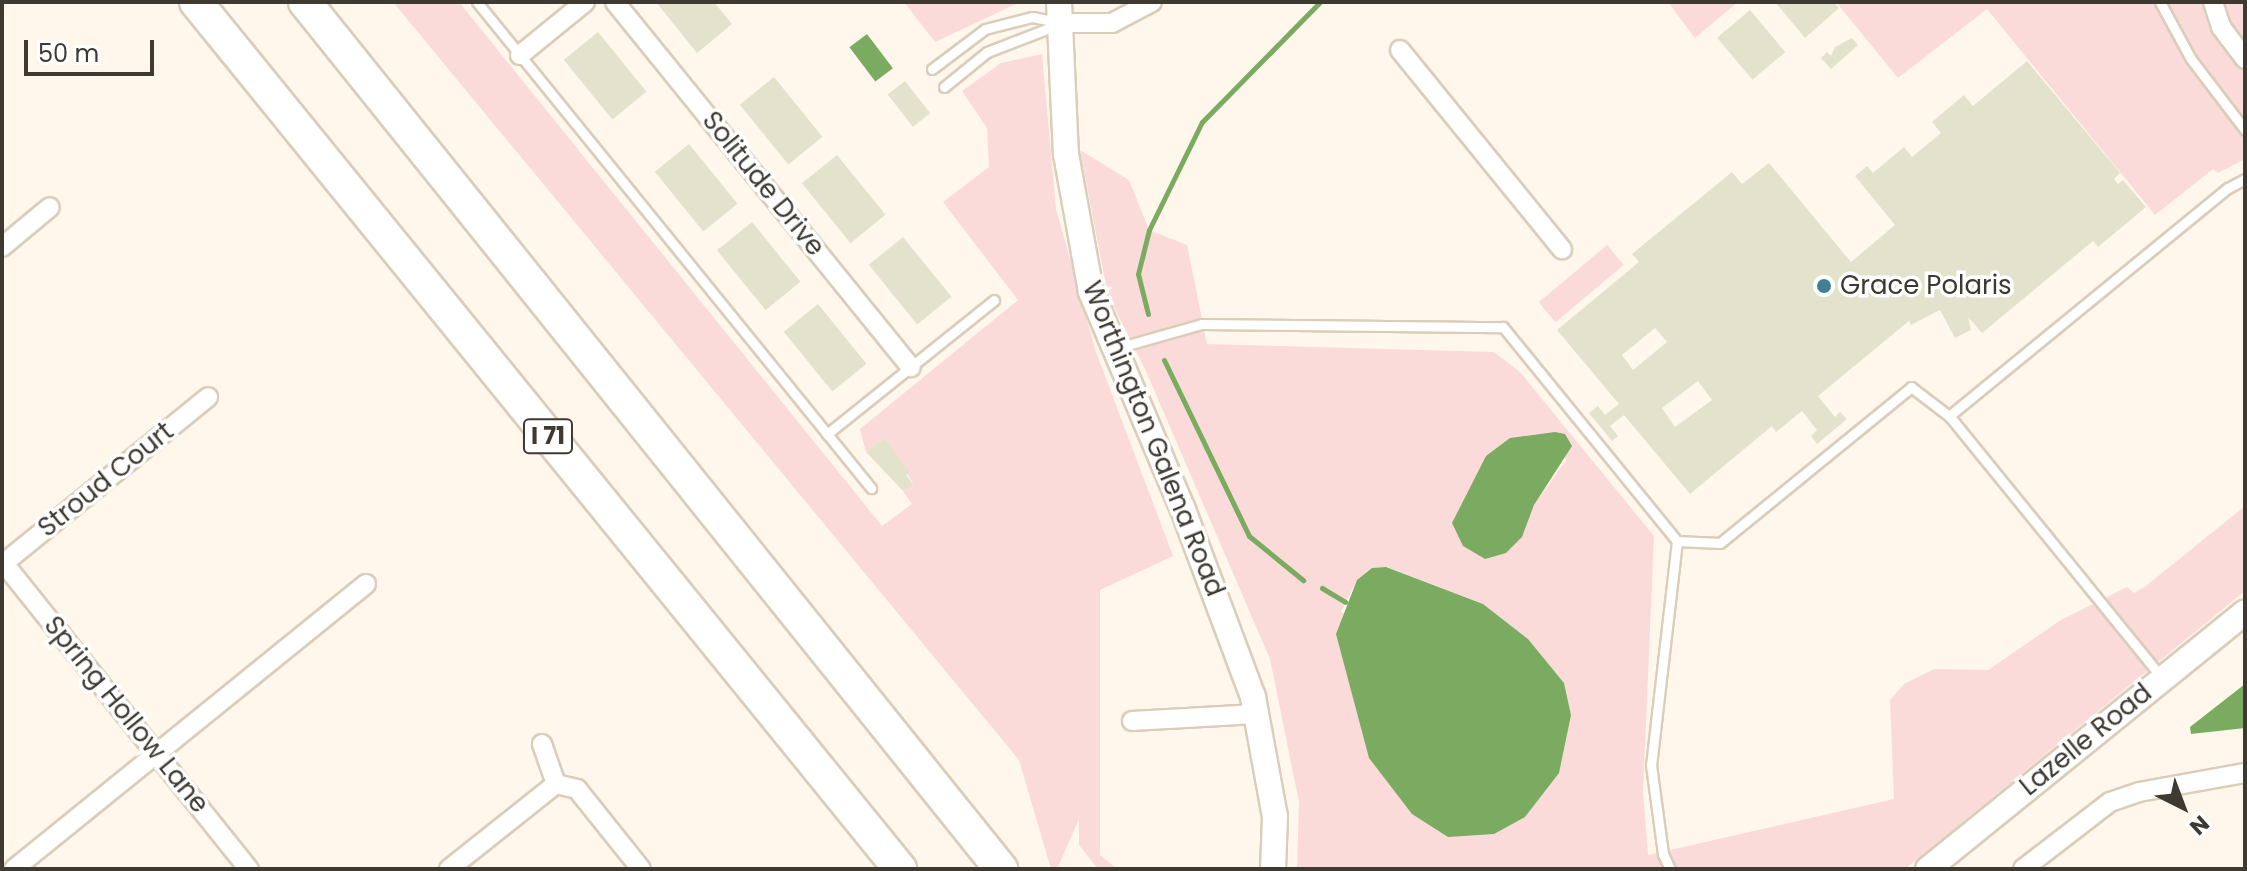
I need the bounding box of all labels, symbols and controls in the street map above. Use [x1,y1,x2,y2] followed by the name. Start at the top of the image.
[28,24,158,74] scale bar
[38,37,99,70] text: 50 m
[695,106,831,262] street label: Solitude Drive
[1840,270,2012,302] place label: Grace Polaris
[1075,277,1231,601] street label: Worthington Galena Road
[1815,277,1833,295] marker: Grace Polaris
[32,416,180,544] street label: Stroud Court
[522,416,574,456] road number: I 71
[37,610,215,820] street label: Spring Hollow Lane
[2014,677,2158,803] street label: Lazelle Road
[2143,767,2223,847] north arrow
[2183,808,2216,842] text: N

